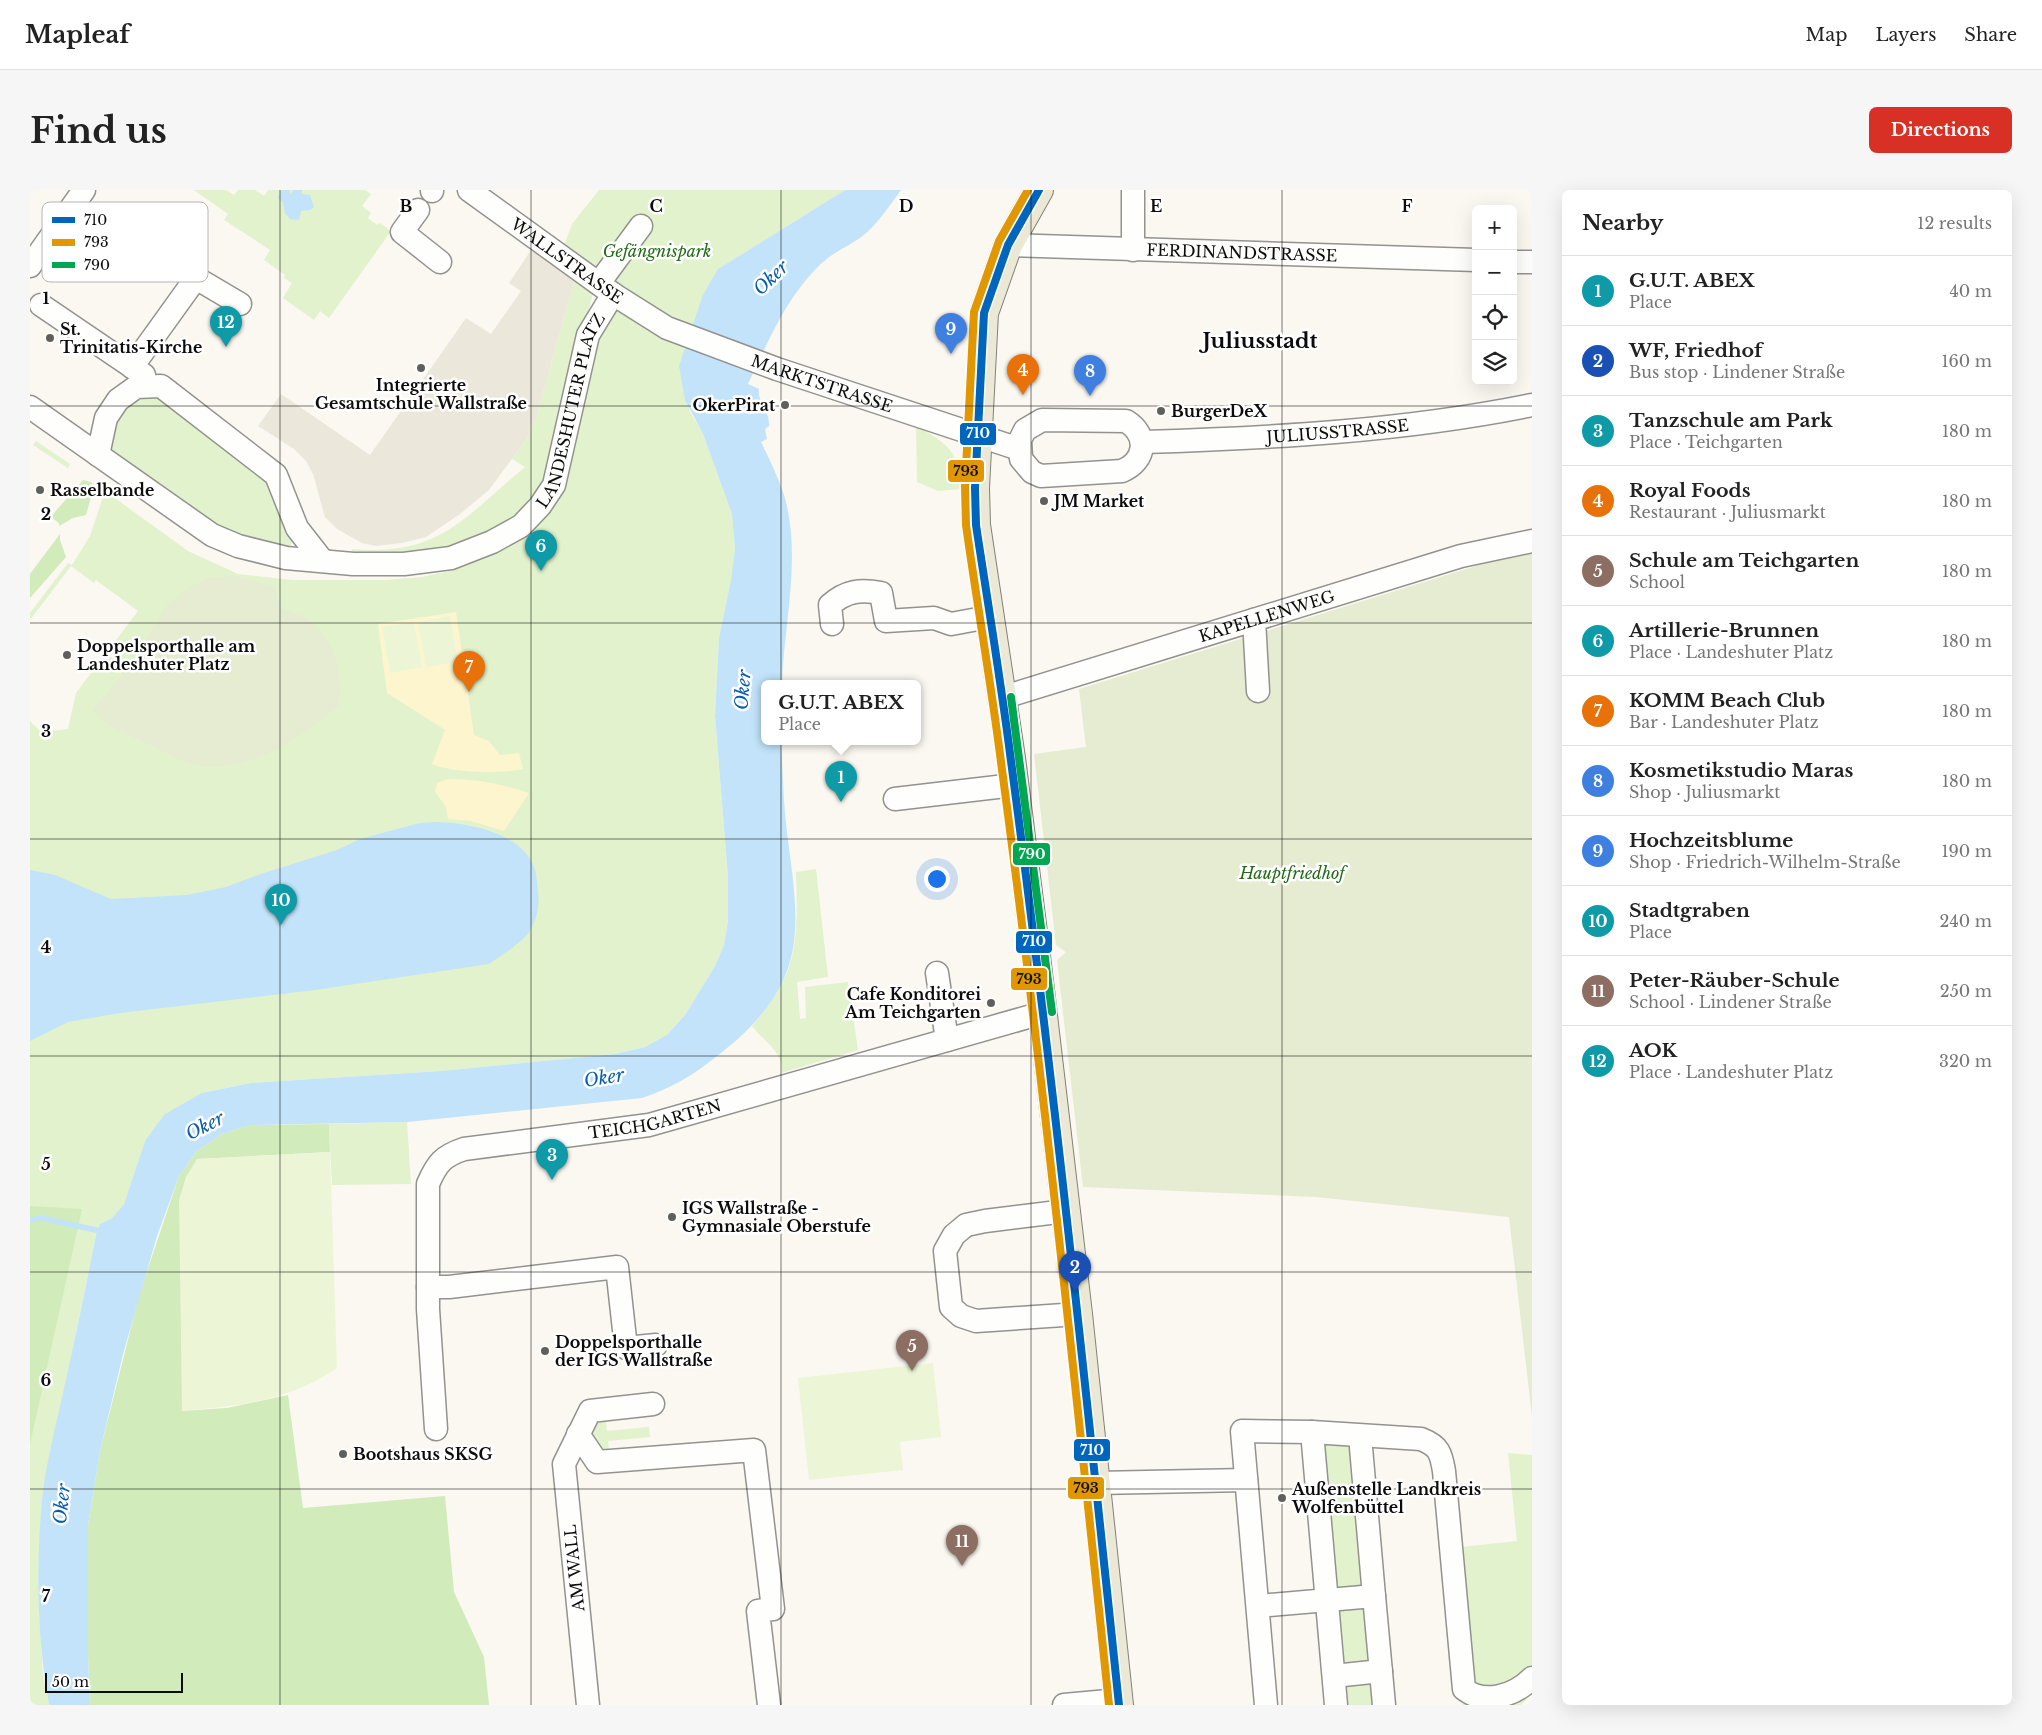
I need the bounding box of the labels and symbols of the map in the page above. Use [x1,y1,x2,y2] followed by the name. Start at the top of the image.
[400,196,413,216] text: B
[649,196,663,216] text: C
[899,196,913,216] text: D
[1150,196,1162,216] text: E
[1401,196,1413,216] text: F
[42,202,208,282] legend
[84,211,107,229] text: 710
[506,213,627,308] street label: WALLSTRASSE
[84,233,109,251] text: 793
[1146,239,1338,266] street label: FERDINANDSTRASSE
[603,241,711,261] park label: Gefängnispark
[84,256,110,274] text: 790
[749,256,794,300] water label: Oker
[43,288,50,308] text: 1
[210,306,242,347] pin: 12
[532,309,609,512] street label: LANDESHUTER PLATZ
[935,313,967,354] pin: 9
[60,319,202,357] place label: St. Trinitatis-Kirche
[1198,328,1318,354] district label: Juliusstadt
[44,332,56,344] marker: St. Trinitatis-Kirche
[748,350,895,417] street label: MARKTSTRASSE
[1007,354,1039,395] pin: 4
[1074,355,1106,396] pin: 8
[415,362,427,374] marker: Integrierte Gesamtschule Wallstraße
[315,375,527,413] place label: Integrierte Gesamtschule Wallstraße
[692,395,776,415] place label: OkerPirat
[779,399,791,411] marker: OkerPirat
[1171,401,1268,421] place label: BurgerDeX
[1155,405,1167,417] marker: BurgerDeX
[1264,415,1410,447] street label: JULIUSSTRASSE
[959,422,997,446] line badge: 710
[966,424,990,442] text: 710
[947,459,985,483] line badge: 793
[953,462,979,480] text: 793
[50,480,154,500] place label: Rasselbande
[34,484,46,496] marker: Rasselbande
[1051,491,1145,511] place label: JM Market
[1038,495,1050,507] marker: JM Market
[41,504,51,524] text: 2
[525,530,557,571] pin: 6
[1196,586,1337,646] street label: KAPELLENWEG
[77,636,256,674] place label: Doppelsporthalle am Landeshuter Platz
[61,649,73,661] marker: Doppelsporthalle am Landeshuter Platz
[453,651,485,692] pin: 7
[730,668,756,711] water label: Oker
[41,721,51,741] text: 3
[825,761,857,802] pin: 1
[1012,842,1051,866] line badge: 790
[1018,845,1046,863] text: 790
[1238,863,1348,883] park label: Hauptfriedhof
[924,866,950,892] your location
[265,884,297,925] pin: 10
[1015,930,1053,954] line badge: 710
[1022,932,1046,950] text: 710
[41,937,51,957] text: 4
[1010,967,1048,991] line badge: 793
[1016,970,1042,988] text: 793
[844,984,981,1022] place label: Cafe Konditorei Am Teichgarten
[985,997,997,1009] marker: Cafe Konditorei Am Teichgarten
[582,1064,626,1092] water label: Oker
[587,1095,723,1143] street label: TEICHGARTEN
[182,1107,229,1145] water label: Oker
[536,1139,568,1180] pin: 3
[41,1154,51,1174] text: 5
[682,1198,871,1236] place label: IGS Wallstraße - Gymnasiale Oberstufe
[666,1211,678,1223] marker: IGS Wallstraße - Gymnasiale Oberstufe
[1059,1251,1091,1292] pin: 2
[896,1330,928,1371] pin: 5
[555,1332,713,1370] place label: Doppelsporthalle der IGS Wallstraße
[539,1345,551,1357] marker: Doppelsporthalle der IGS Wallstraße
[41,1370,52,1390] text: 6
[1073,1438,1111,1462] line badge: 710
[1080,1441,1104,1459] text: 710
[353,1444,493,1464] place label: Bootshaus SKSG
[337,1448,349,1460] marker: Bootshaus SKSG
[1067,1476,1105,1500] line badge: 793
[1073,1479,1099,1497] text: 793
[1291,1479,1481,1517] place label: Außenstelle Landkreis Wolfenbüttel
[49,1482,75,1525] water label: Oker
[1276,1492,1288,1504] marker: Außenstelle Landkreis Wolfenbüttel
[559,1523,589,1613] street label: AM WALL
[946,1525,978,1566] pin: 11
[42,1586,51,1606] text: 7
[45,1670,182,1693] scale bar

